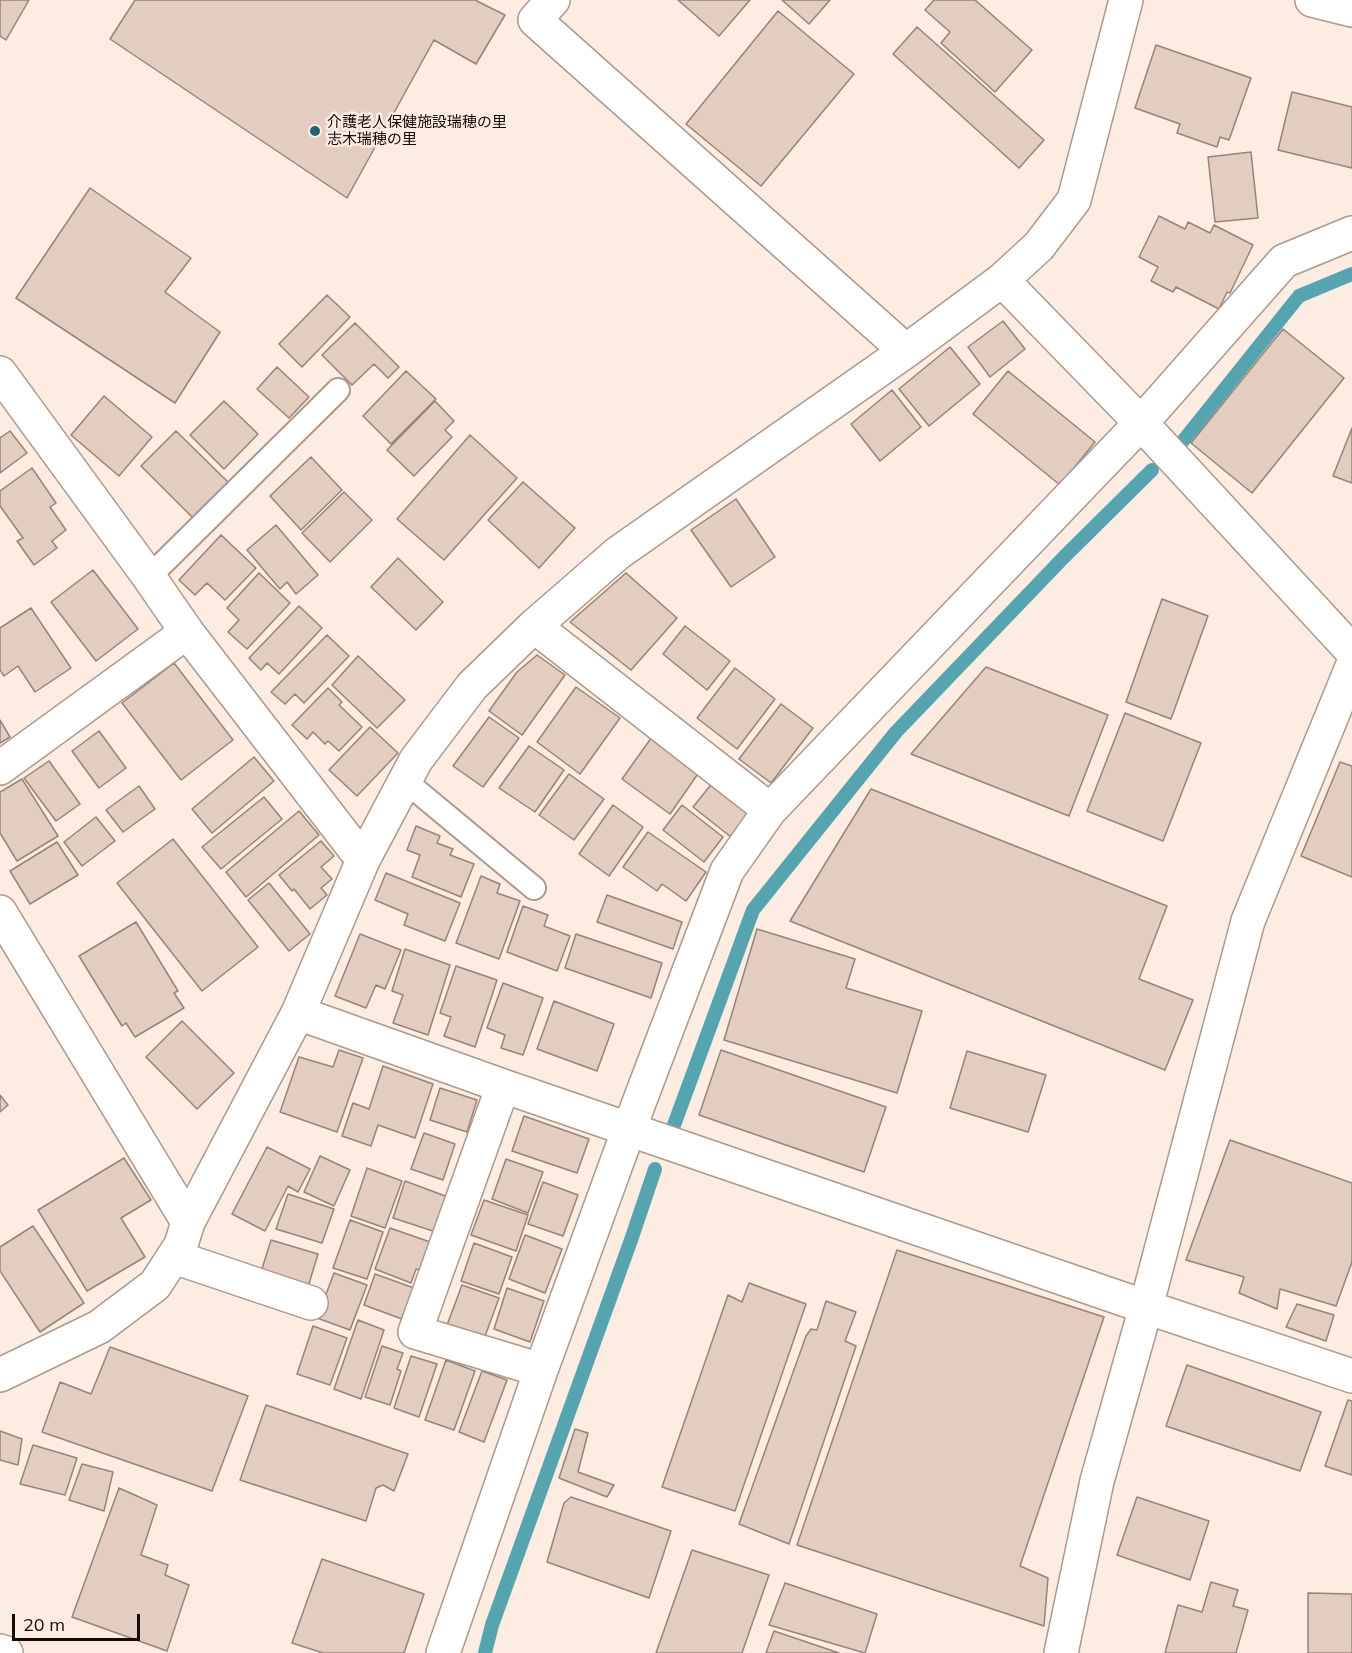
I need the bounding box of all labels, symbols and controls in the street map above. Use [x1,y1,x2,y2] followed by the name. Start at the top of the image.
[327,113,507,148] place label: 介護老人保健施設瑞穂の里 志木瑞穂の里
[308,124,322,138] marker: 介護老人保健施設瑞穂の里 志木瑞穂の里
[15,1602,142,1640] scale bar
[23,1613,65,1636] text: 20 m

